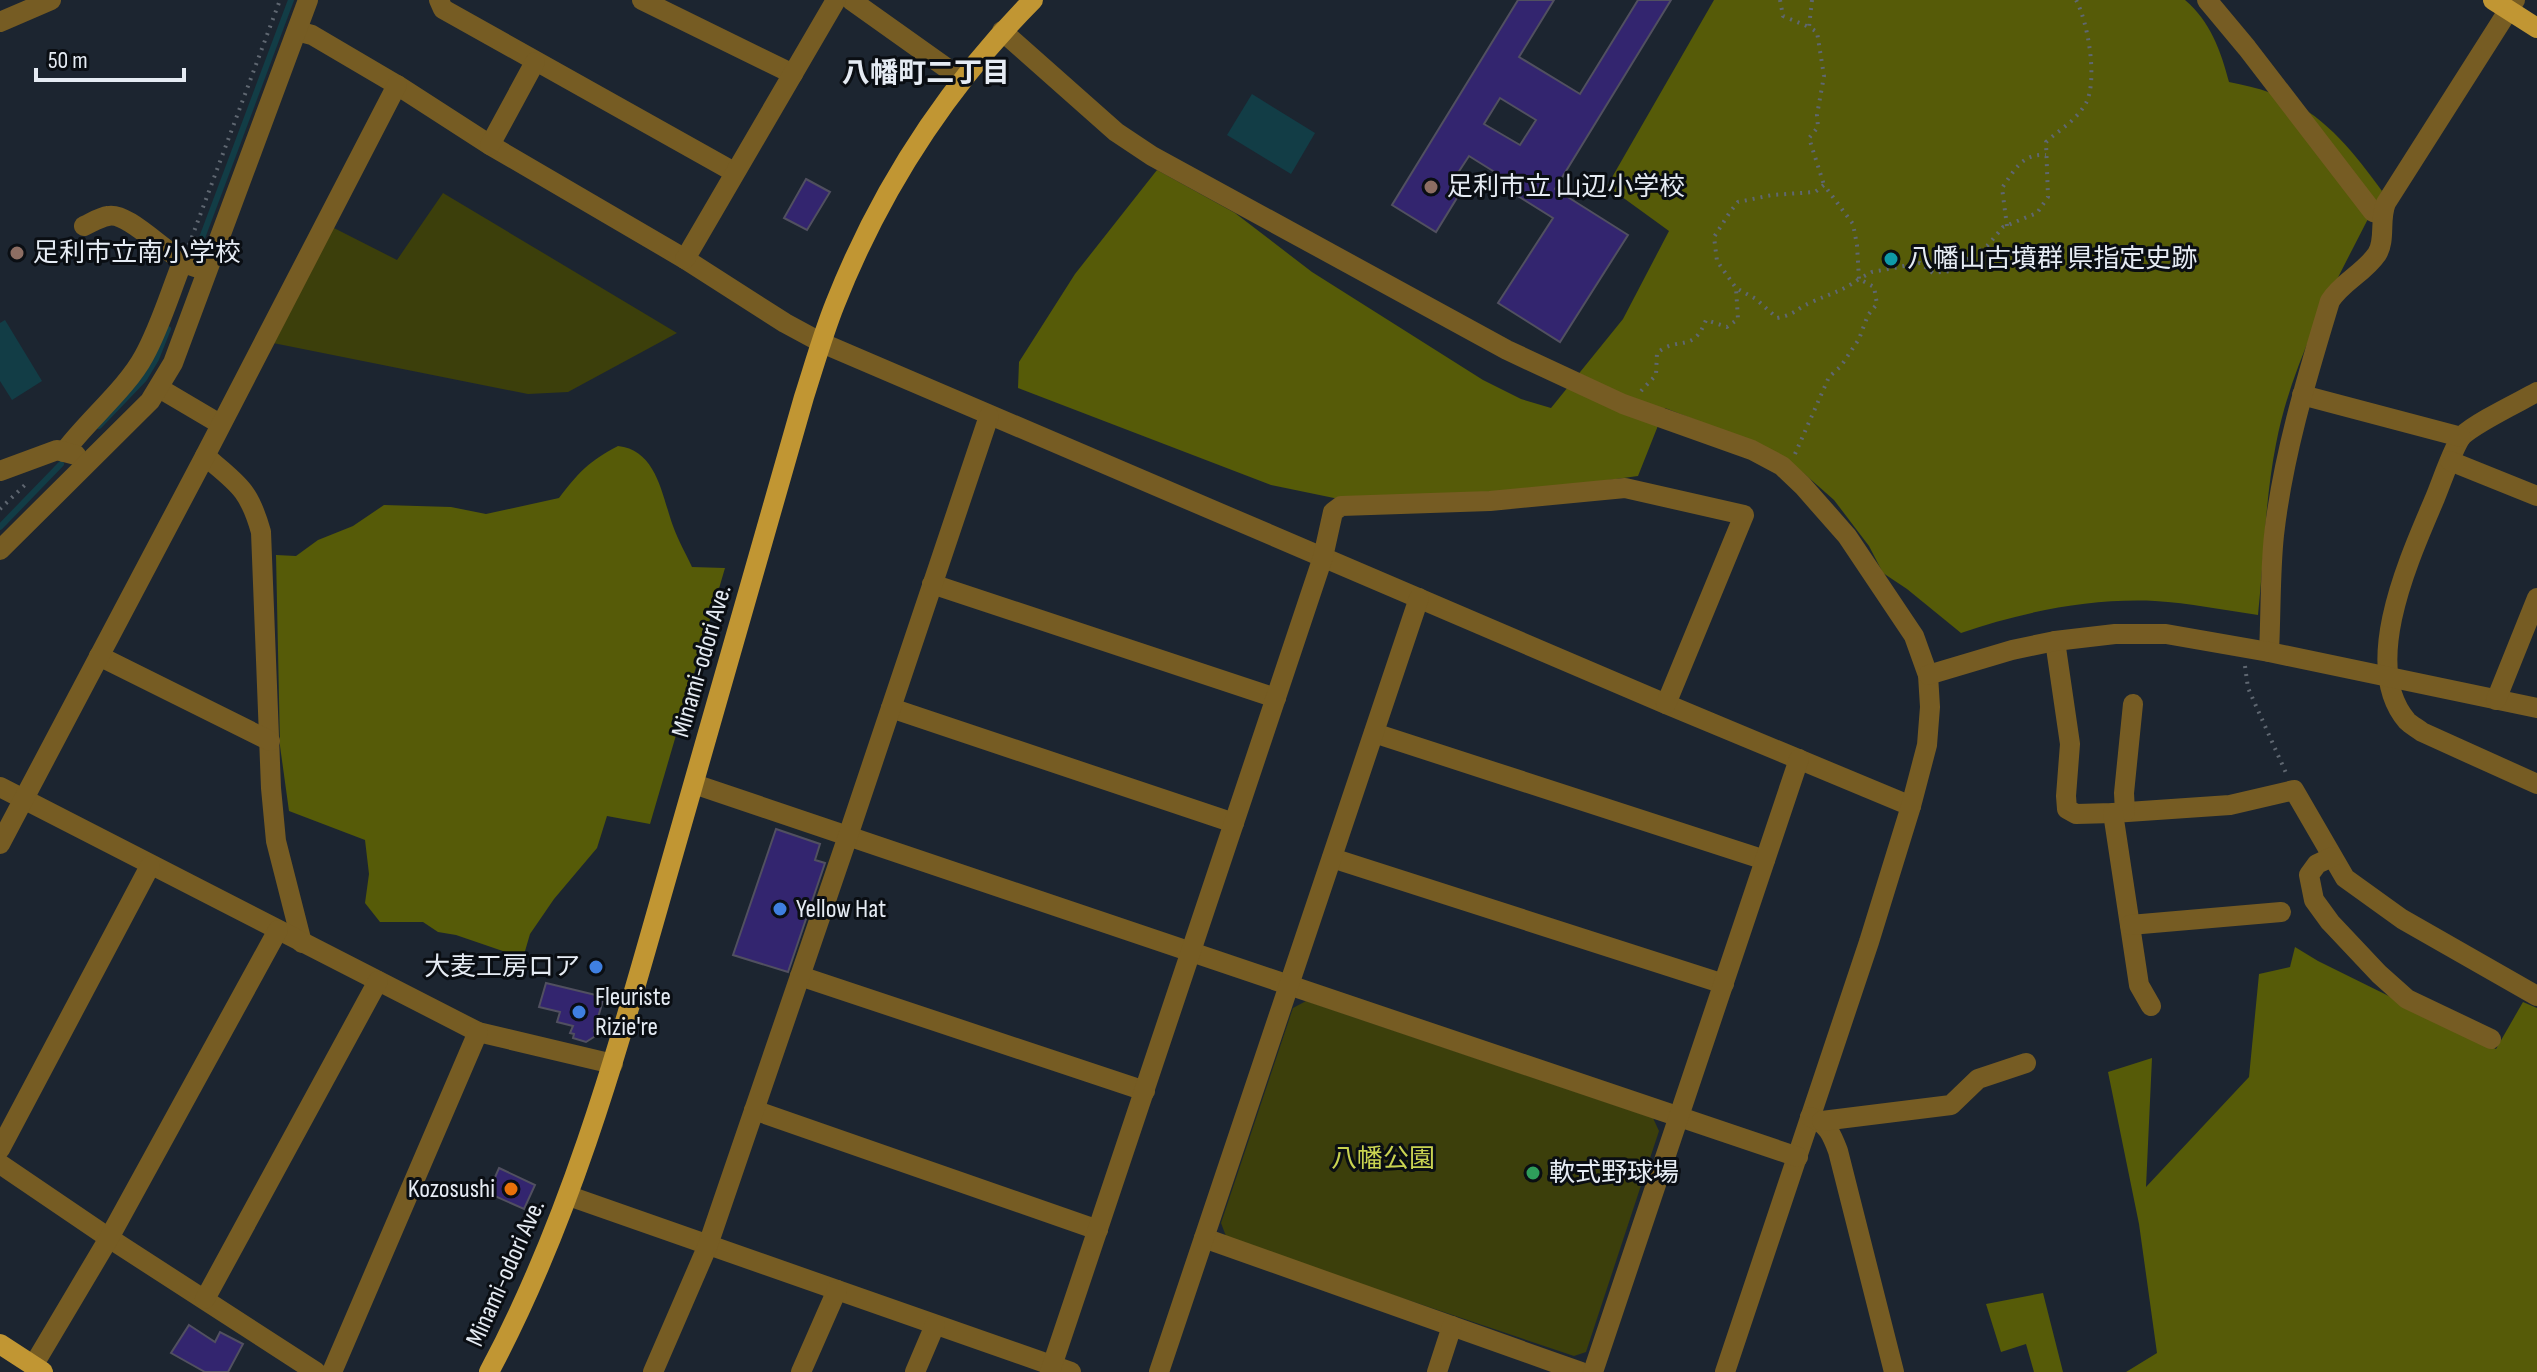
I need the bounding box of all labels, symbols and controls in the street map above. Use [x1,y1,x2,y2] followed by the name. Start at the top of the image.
[36,32,184,82] scale bar
[48,46,88,75] text: 50 m
[842,57,1010,90] district label: 八幡町二丁目
[1447,172,1685,203] place label: 足利市立 山辺小学校
[1422,178,1440,196] marker: 足利市立 山辺小学校
[33,238,241,269] place label: 足利市立南小学校
[8,244,26,262] marker: 足利市立南小学校
[1907,244,2197,275] place label: 八幡山古墳群 県指定史跡
[1882,250,1900,268] marker: 八幡山古墳群 県指定史跡
[665,581,739,741] street label: Minami-odori Ave.
[796,894,886,925] place label: Yellow Hat
[771,900,789,918] marker: Yellow Hat
[424,952,580,983] place label: 大麦工房ロア
[587,958,605,976] marker: 大麦工房ロア
[595,982,671,1043] place label: Fleuriste Rizie're
[570,1003,588,1021] marker: Fleuriste Rizie're
[1331,1144,1435,1175] park label: 八幡公園
[1549,1158,1679,1189] place label: 軟式野球場
[1524,1164,1542,1182] marker: 軟式野球場
[408,1174,495,1205] place label: Kozosushi
[502,1180,520,1198] marker: Kozosushi
[460,1195,552,1351] street label: Minami-odori Ave.

